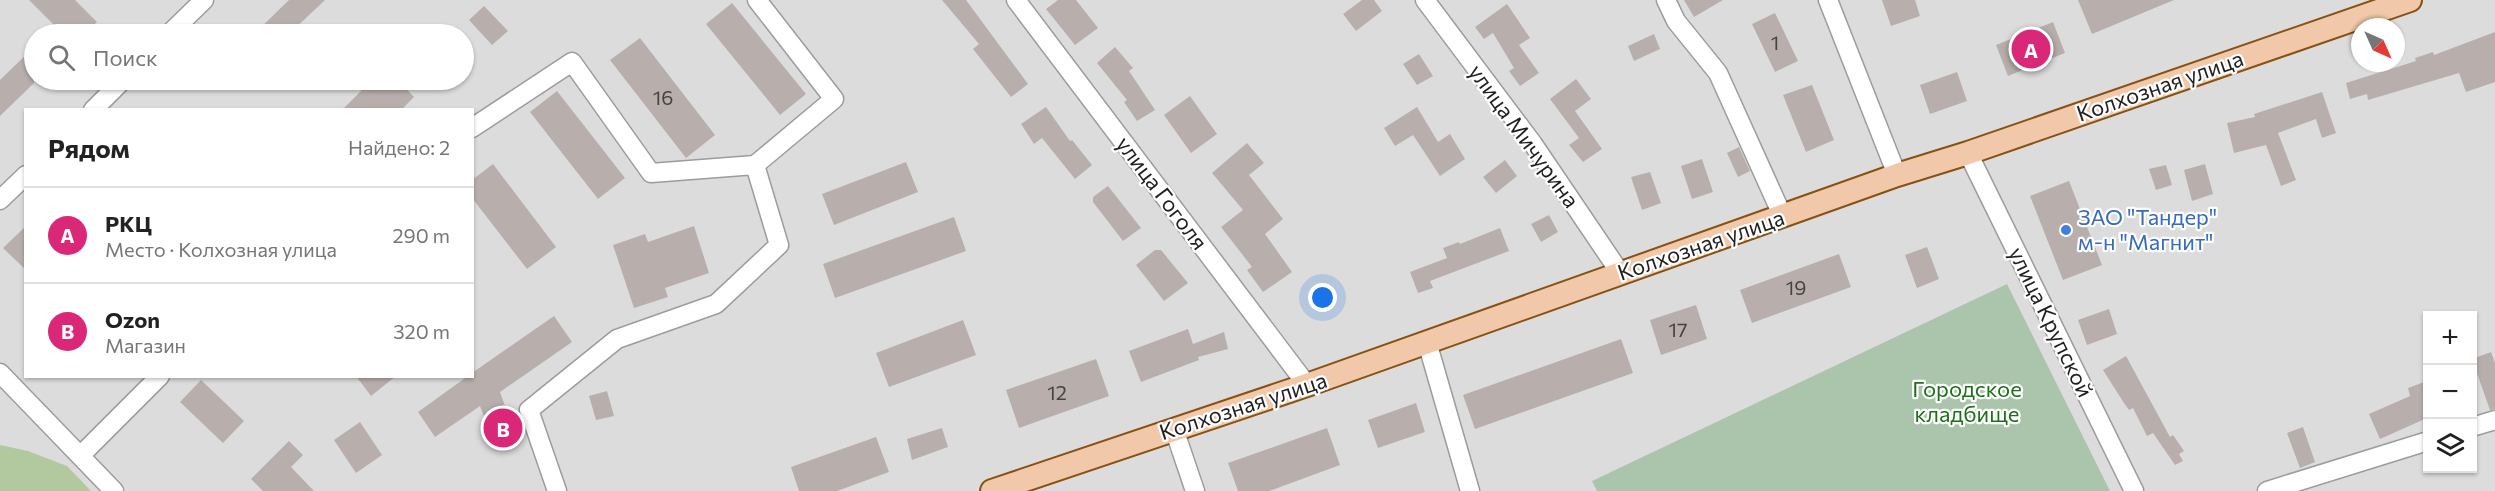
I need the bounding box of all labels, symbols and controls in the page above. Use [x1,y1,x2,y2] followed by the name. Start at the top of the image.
[2351,18,2405,72] north arrow
[24,24,474,90] search box
[2012,26,2050,72] pin: A
[1771,30,1779,54] house number: 1
[45,41,78,74] icon: search
[93,44,158,71] text: Поиск
[2073,44,2247,127] street label: Колхозная улица
[1463,59,1585,213] street label: улица Мичурина
[653,85,673,109] house number: 16
[1111,131,1214,255] street label: улица Гоголя
[48,132,130,163] text: Рядом
[348,135,450,159] text: Найдено: 2
[1614,203,1788,286] street label: Колхозная улица
[2078,203,2217,255] place label: ЗАО "Тандер" м-н "Магнит"
[105,210,152,237] text: РКЦ
[60,223,75,247] text: A
[392,223,450,247] text: 290 m
[2059,223,2073,237] marker: ЗАО "Тандер" м-н "Магнит"
[105,237,337,261] text: Место · Колхозная улица
[2003,242,2099,401] street label: улица Крупской
[1786,275,1806,299] house number: 19
[1308,283,1337,312] your location
[105,306,160,333] text: Ozon
[2423,311,2477,473] map controls
[2423,311,2477,365] button: +
[1668,317,1688,341] house number: 17
[61,319,74,343] text: B
[393,319,450,343] text: 320 m
[105,333,186,357] text: Магазин
[2423,365,2477,419] button: −
[1156,366,1330,445] street label: Колхозная улица
[1912,375,2022,427] park label: Городское кладбище
[1047,380,1067,404] house number: 12
[484,406,522,450] pin: B
[2423,419,2477,473] button: layers

